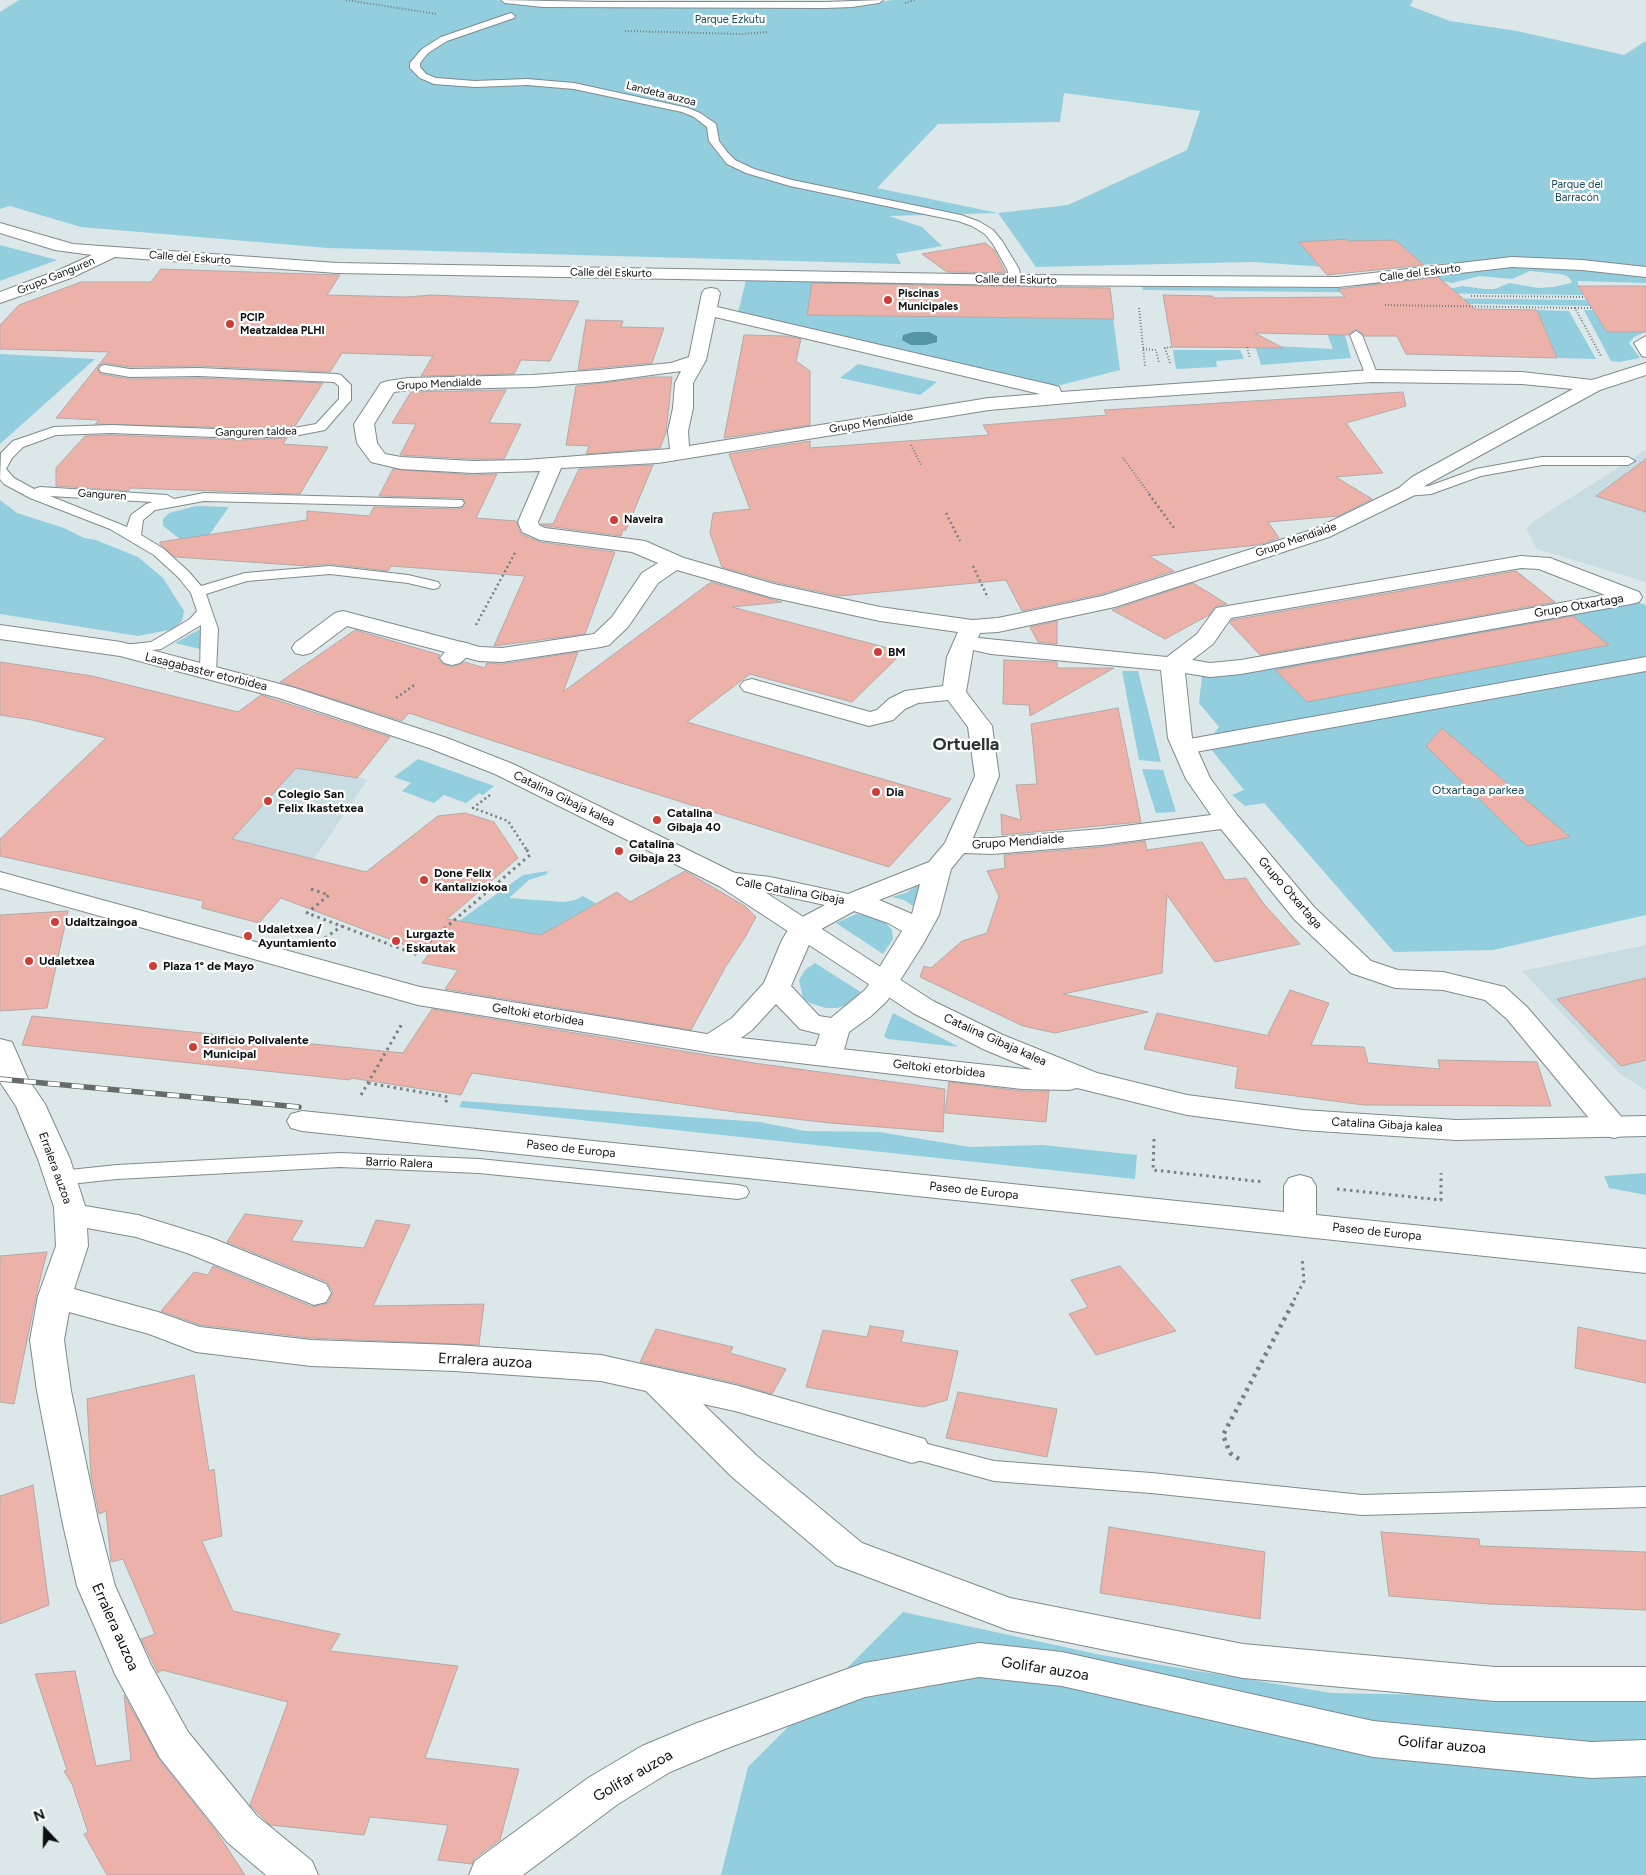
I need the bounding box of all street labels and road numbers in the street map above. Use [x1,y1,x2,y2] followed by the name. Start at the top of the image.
[625,79,697,109] street label: Landeta auzoa
[149,249,231,267] street label: Calle del Eskurto
[15,254,97,298] street label: Grupo Ganguren
[1378,261,1462,285] street label: Calle del Eskurto
[570,266,652,280] street label: Calle del Eskurto
[975,273,1057,287] street label: Calle del Eskurto
[396,375,482,393] street label: Grupo Mendialde
[828,410,914,436] street label: Grupo Mendialde
[215,425,297,439] street label: Ganguren taldea
[77,487,127,503] street label: Ganguren
[1254,520,1338,560] street label: Grupo Mendialde
[1533,591,1625,621] street label: Grupo Otxartaga
[143,650,269,694] street label: Lasagabaster etorbidea
[511,768,617,830] street label: Catalina Gibaja kalea
[971,832,1065,852] street label: Grupo Mendialde
[1255,854,1325,932] street label: Grupo Otxartaga
[734,874,846,908] street label: Calle Catalina Gibaja
[491,1001,585,1029] street label: Geltoki etorbidea
[941,1011,1049,1069] street label: Catalina Gibaja kalea
[892,1057,986,1081] street label: Geltoki etorbidea
[1331,1115,1443,1135] street label: Catalina Gibaja kalea
[35,1130,75,1206] street label: Erralera auzoa
[526,1137,616,1161] street label: Paseo de Europa
[365,1155,433,1171] street label: Barrio Ralera
[929,1179,1019,1203] street label: Paseo de Europa
[1332,1220,1422,1244] street label: Paseo de Europa
[437,1350,533,1372] street label: Erralera auzoa
[88,1580,142,1674] street label: Erralera auzoa
[1000,1653,1090,1685] street label: Golifar auzoa
[1397,1732,1487,1758] street label: Golifar auzoa
[590,1746,676,1806] street label: Golifar auzoa

